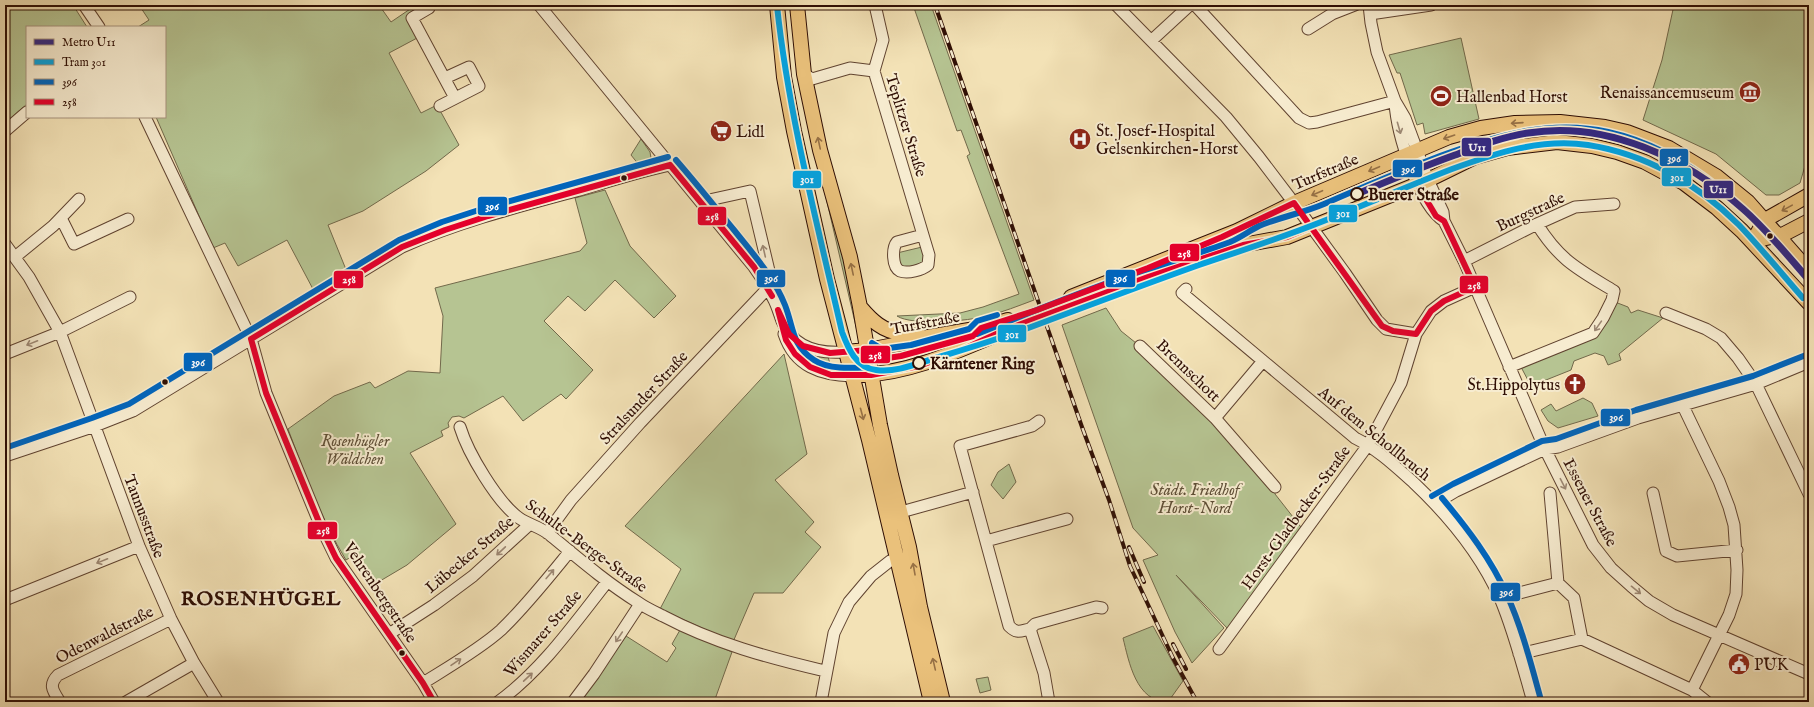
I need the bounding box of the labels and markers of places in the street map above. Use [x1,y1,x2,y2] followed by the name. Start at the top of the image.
[1737,79,1763,105] museum icon: Renaissancemuseum
[1428,83,1454,109] sports icon: Hallenbad Horst
[1600,84,1734,104] place label: Renaissancemuseum
[1456,88,1568,108] place label: Hallenbad Horst
[708,118,734,144] supermarket icon: Lidl
[1096,122,1239,160] place label: St. Josef-Hospital Gelsenkirchen-Horst
[736,123,765,143] place label: Lidl
[1067,126,1093,152] hospital icon: St. Josef-Hospital Gelsenkirchen-Horst
[619,173,629,183] unlabelled marker
[1368,186,1460,206] place label: Buerer Straße
[1350,187,1364,201] marker: Buerer Straße
[1765,231,1775,241] unlabelled marker
[930,355,1036,375] place label: Kärntener Ring
[912,356,926,370] marker: Kärntener Ring
[1562,371,1588,397] church icon: St.Hippolytus
[1468,376,1560,396] place label: St.Hippolytus
[160,377,170,387] unlabelled marker
[397,648,407,658] unlabelled marker
[1726,651,1752,677] public building icon: PUK
[1754,656,1789,676] place label: PUK

